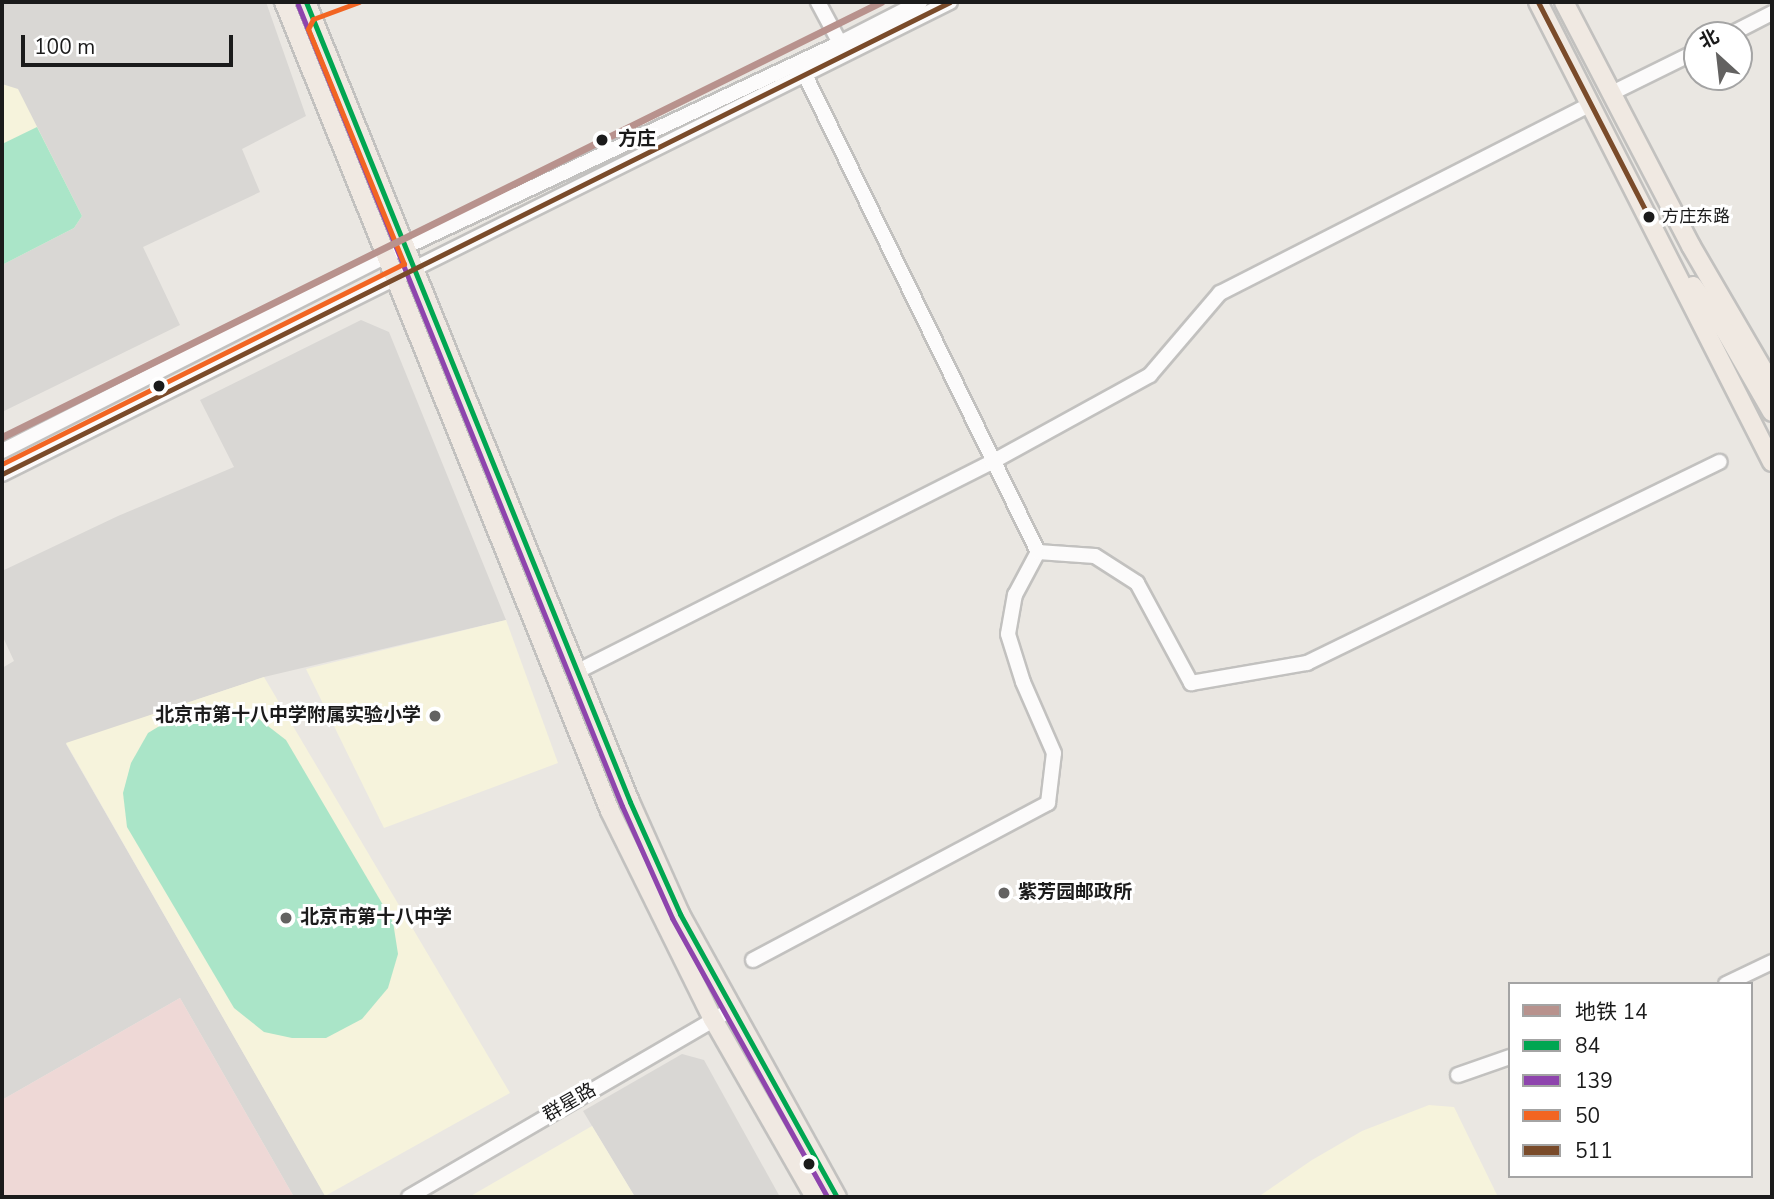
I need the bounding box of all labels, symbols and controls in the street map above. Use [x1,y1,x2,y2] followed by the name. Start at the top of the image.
[24,21,236,65] scale bar
[1683,21,1753,91] north arrow
[1695,23,1724,55] text: 北
[34,33,95,61] text: 100 m
[618,129,656,151] place label: 方庄
[592,130,612,150] marker: 方庄
[1662,207,1730,227] place label: 方庄东路
[1642,210,1656,224] marker: 方庄东路
[152,379,166,393] unlabelled marker
[155,705,421,727] place label: 北京市第十八中学附属实验小学
[427,708,443,724] marker: 北京市第十八中学附属实验小学
[1018,882,1132,904] place label: 紫芳园邮政所
[996,885,1012,901] marker: 紫芳园邮政所
[300,907,452,929] place label: 北京市第十八中学
[278,910,294,926] marker: 北京市第十八中学
[1508,982,1753,1178] legend
[1575,998,1648,1026] text: 地铁 14
[1575,1032,1600,1060] text: 84
[1575,1067,1613,1095] text: 139
[540,1079,600,1127] street label: 群星路
[1575,1102,1600,1130] text: 50
[1575,1137,1613,1165] text: 511
[802,1157,816,1171] unlabelled marker

